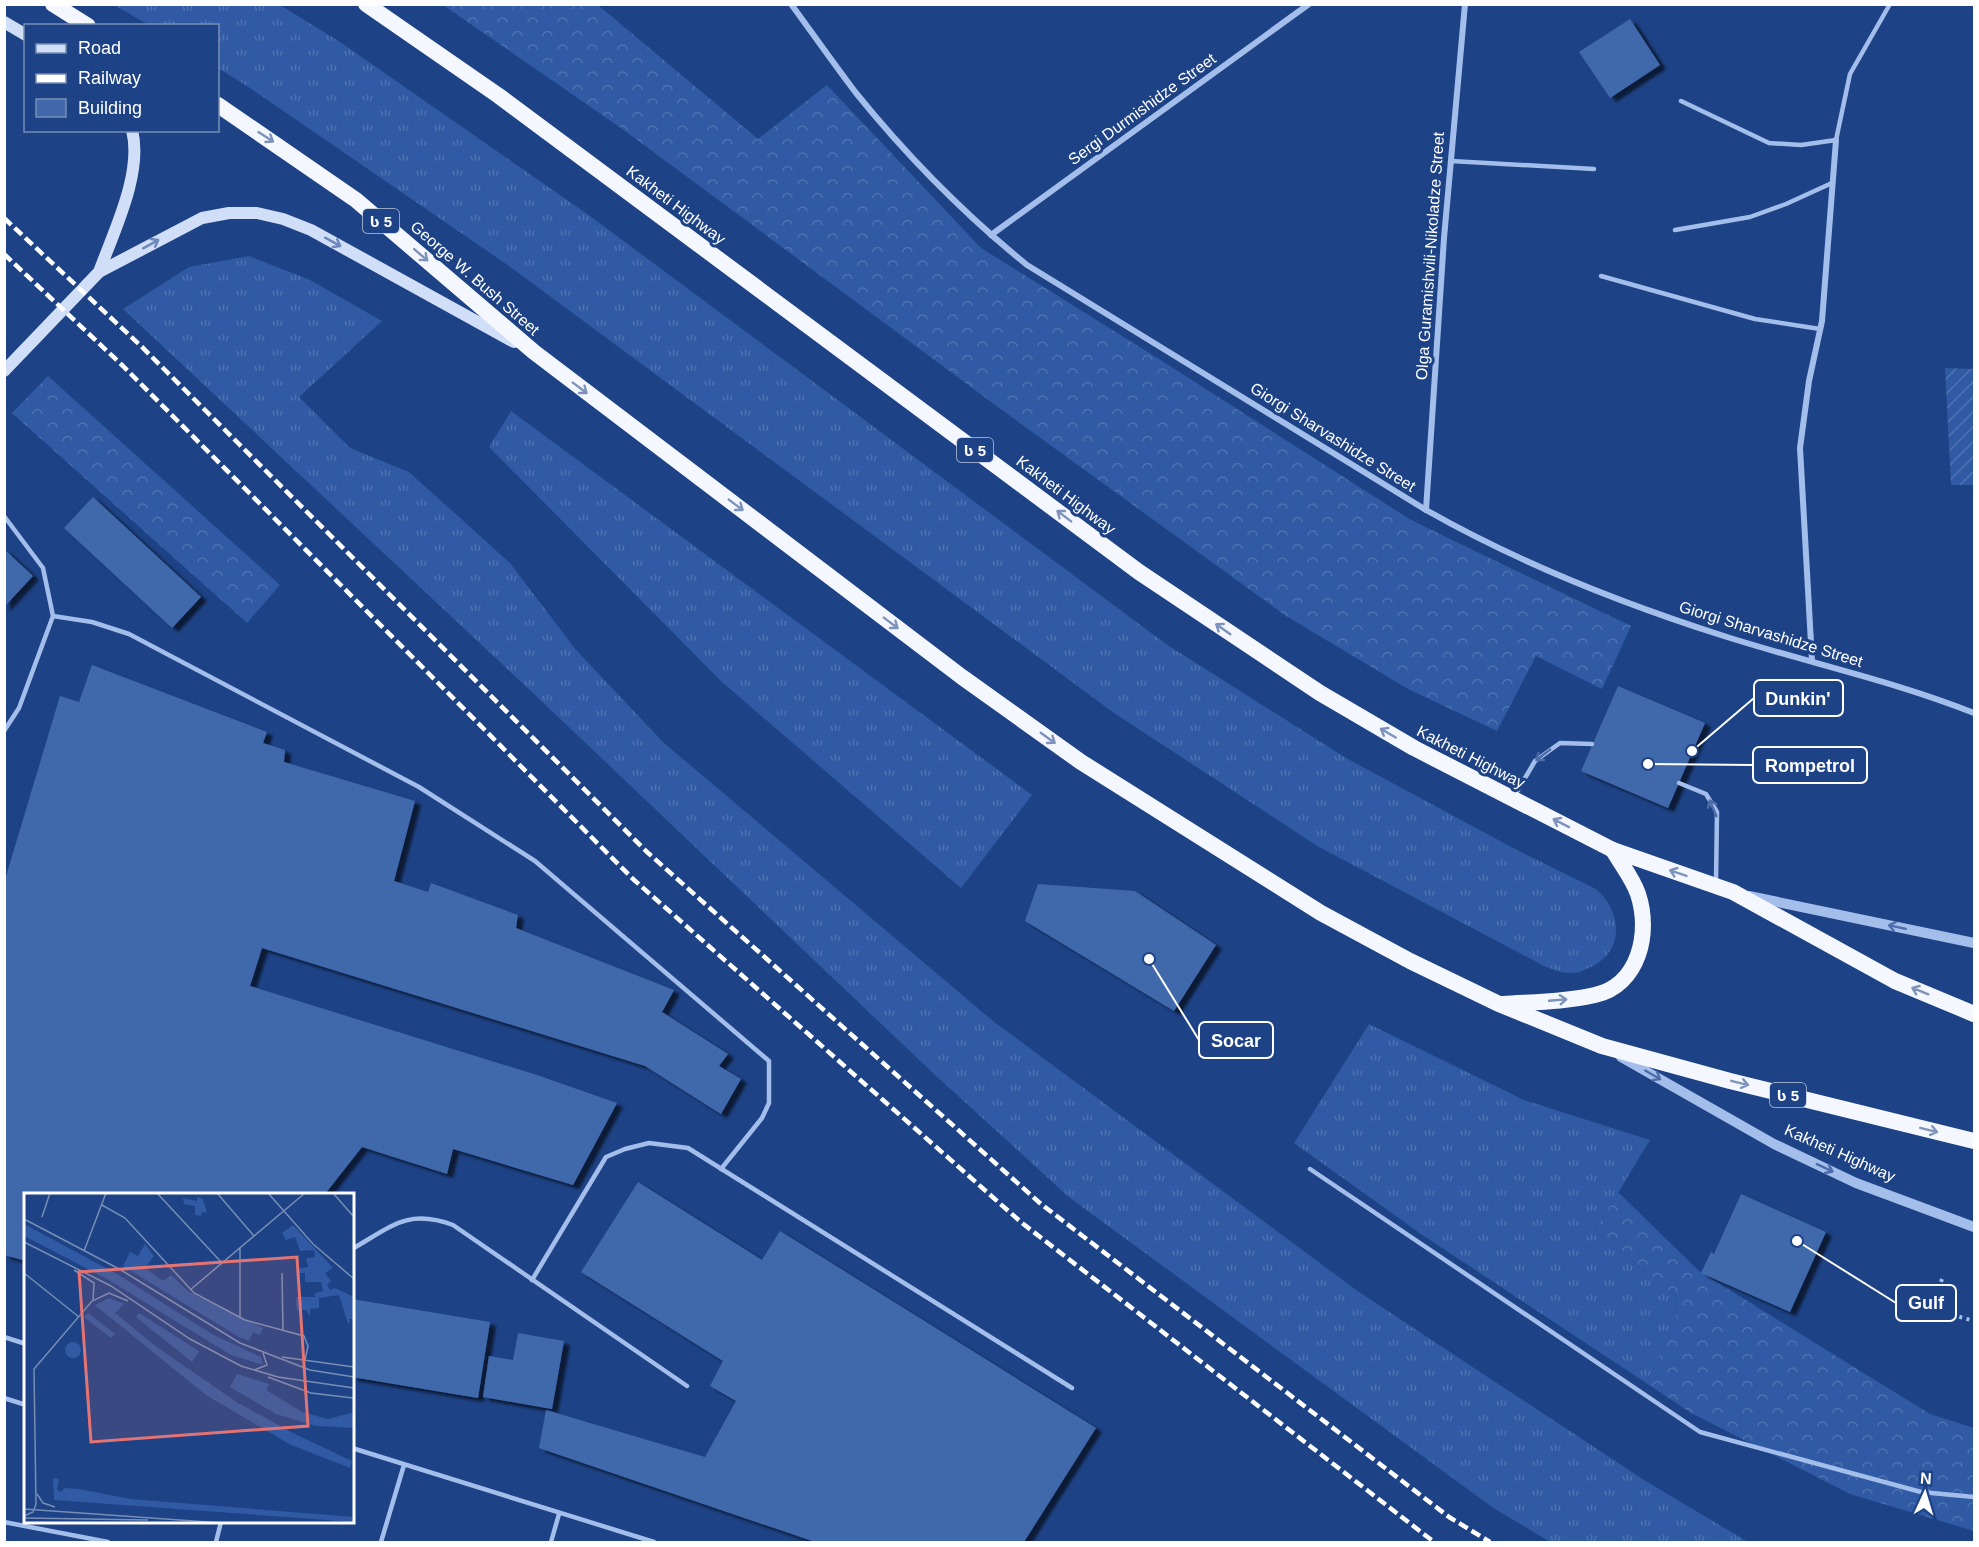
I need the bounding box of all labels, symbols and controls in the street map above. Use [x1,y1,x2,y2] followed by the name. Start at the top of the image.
[24,24,219,132] legend
[78,38,121,58] text: Road
[1065,50,1219,168] street label: Sergi Durmishidze Street
[78,68,141,88] text: Railway
[78,98,142,118] text: Building
[258,131,274,143] one-way arrow
[1413,131,1447,381] street label: Olga Guramishvili-Nikoladze Street
[623,162,729,248] street label: Kakheti Highway
[363,209,399,233] road number: ს 5
[407,218,543,339] street label: George W. Bush Street
[324,236,341,248] one-way arrow
[141,238,159,249] one-way arrow
[413,248,428,262] one-way arrow
[1247,379,1419,495] street label: Giorgi Sharvashidze Street
[572,381,588,394] one-way arrow
[957,438,993,462] road number: ს 5
[1013,452,1119,538] street label: Kakheti Highway
[727,499,743,512] one-way arrow
[1057,510,1073,522] one-way arrow
[1677,598,1865,670] street label: Giorgi Sharvashidze Street
[883,616,899,629] one-way arrow
[1215,623,1232,635] one-way arrow
[1754,680,1843,716] callout: Dunkin'
[1765,689,1831,709] text: Dunkin'
[1414,722,1528,792] street label: Kakheti Highway
[1380,727,1397,739] one-way arrow
[1040,732,1056,745] one-way arrow
[1753,747,1867,783] callout: Rompetrol
[1536,749,1552,762] one-way arrow
[1765,756,1855,776] text: Rompetrol
[1707,799,1718,817] one-way arrow
[1552,817,1570,829] one-way arrow
[1669,867,1688,878] one-way arrow
[1887,920,1906,932] one-way arrow
[1912,985,1930,996] one-way arrow
[1547,994,1567,1005] one-way arrow
[1199,1022,1273,1058] callout: Socar
[1211,1031,1261,1051] text: Socar
[1644,1069,1661,1081] one-way arrow
[1730,1078,1749,1090] one-way arrow
[1770,1083,1806,1107] road number: ს 5
[1782,1121,1898,1185] street label: Kakheti Highway
[1919,1124,1938,1136] one-way arrow
[1815,1162,1833,1174] one-way arrow
[24,1193,354,1523] inset map
[1896,1285,1956,1321] callout: Gulf
[1908,1293,1945,1313] text: Gulf
[1895,1463,1955,1523] north arrow
[1920,1470,1932,1487] text: N

